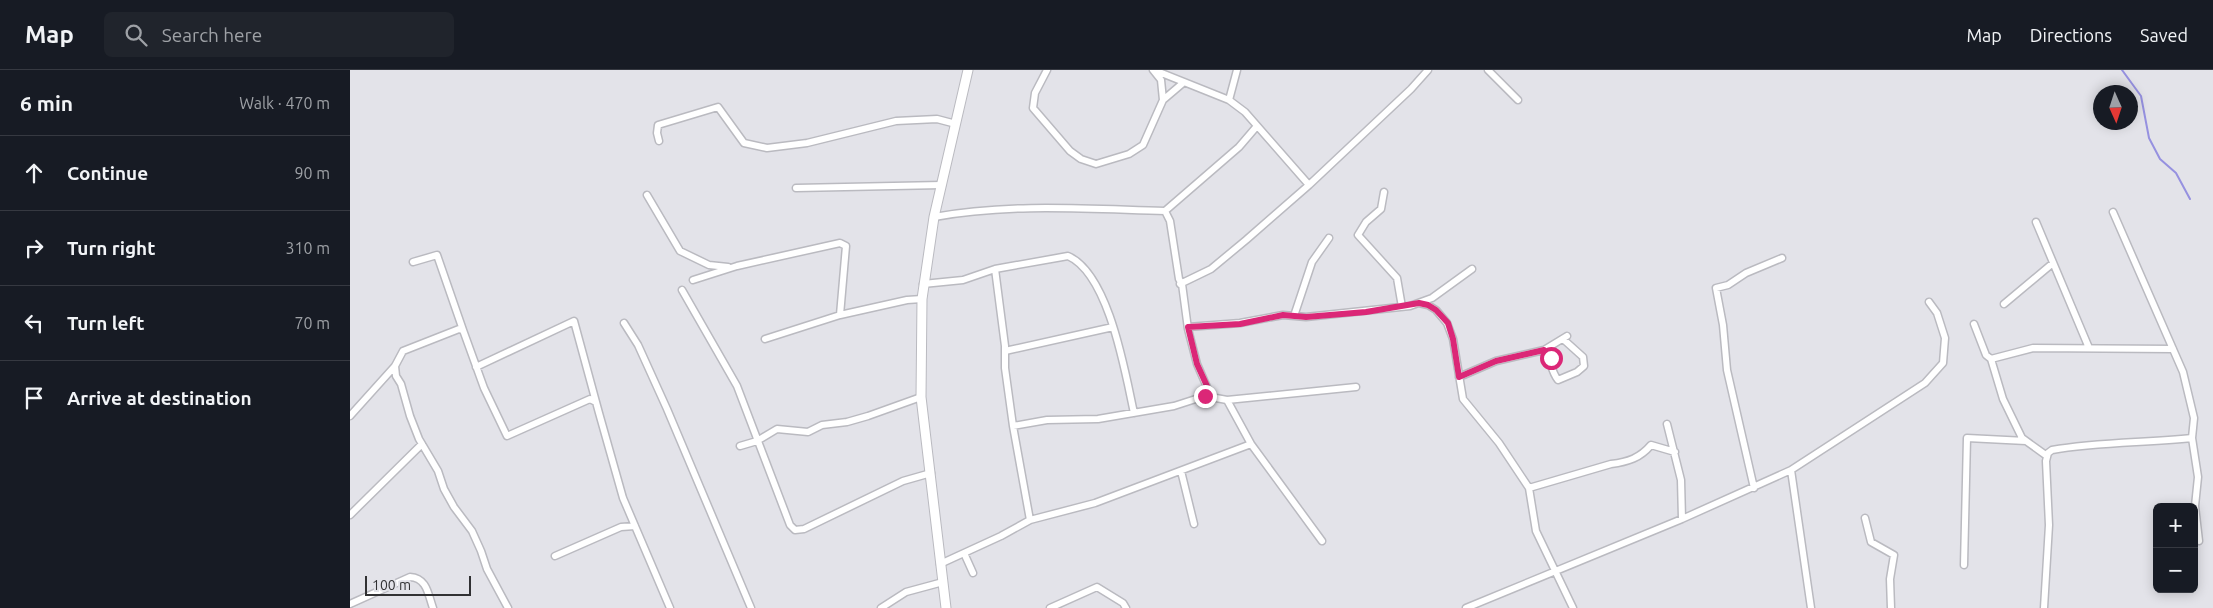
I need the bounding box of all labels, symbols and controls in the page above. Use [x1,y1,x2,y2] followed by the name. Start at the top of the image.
[104,12,454,57] search box
[25,21,74,48] text: Map
[122,21,150,49] icon: search
[162,24,262,46] text: Search here
[1966,25,2002,45] text: Map
[2030,25,2112,45] text: Directions
[2140,25,2188,45] text: Saved
[2093,85,2138,130] north arrow
[20,91,73,115] text: 6 min
[239,94,330,112] text: Walk · 470 m
[20,159,48,187] icon: ahead
[67,162,148,184] text: Continue
[294,164,330,182] text: 90 m
[20,234,48,262] icon: right
[67,237,155,259] text: Turn right
[285,239,330,257] text: 310 m
[20,309,48,337] icon: left
[67,312,145,334] text: Turn left
[294,314,330,332] text: 70 m
[1540,347,1563,370] route start
[20,384,48,412] icon: arrive
[1194,385,1217,408] route end
[67,387,252,409] text: Arrive at destination
[2153,503,2198,593] map controls
[2153,503,2198,548] button: +
[2153,548,2198,593] button: −
[365,573,471,596] scale bar
[372,577,411,593] text: 100 m

